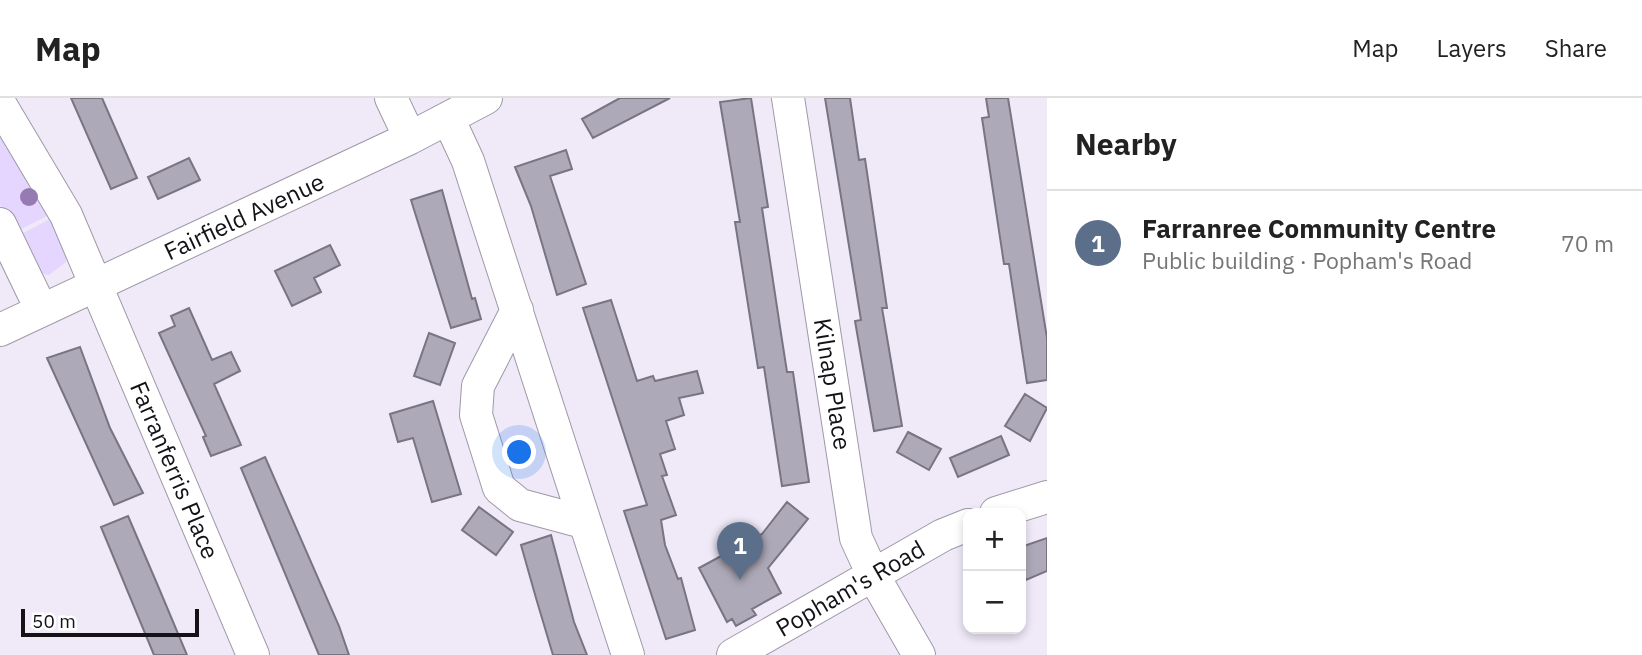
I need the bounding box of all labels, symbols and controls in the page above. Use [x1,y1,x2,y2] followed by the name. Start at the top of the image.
[35,27,101,70] text: Map
[1352,32,1399,64] text: Map
[1437,32,1507,64] text: Layers
[1545,32,1607,64] text: Share
[1075,124,1177,163] text: Nearby
[159,165,329,267] street label: Fairfield Avenue
[1142,211,1496,245] text: Farranree Community Centre
[1091,228,1105,258] text: 1
[1561,228,1614,258] text: 70 m
[1142,245,1472,275] text: Public building · Popham's Road
[807,316,859,452] street label: Kilnap Place
[123,376,227,564] street label: Farranferris Place
[502,435,536,469] your location
[963,508,1026,634] map controls
[963,508,1026,571] button: +
[717,522,763,580] pin: 1
[770,532,930,644] street label: Popham's Road
[963,571,1026,634] button: −
[21,606,200,638] scale bar
[32,609,76,633] text: 50 m

